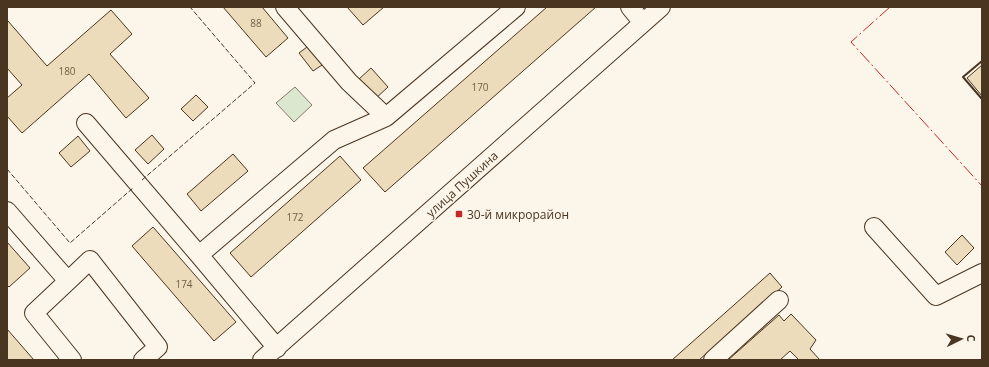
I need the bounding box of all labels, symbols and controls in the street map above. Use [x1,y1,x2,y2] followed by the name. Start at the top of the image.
[250,16,262,30] house number: 88
[58,64,76,78] house number: 180
[471,80,489,94] house number: 170
[422,147,502,221] street label: улица Пушкина
[467,206,569,223] place label: 30-й микрорайон
[454,209,464,219] marker: 30-й микрорайон
[286,210,304,224] house number: 172
[175,277,193,291] house number: 174
[941,319,981,359] north arrow
[964,334,979,342] text: С

